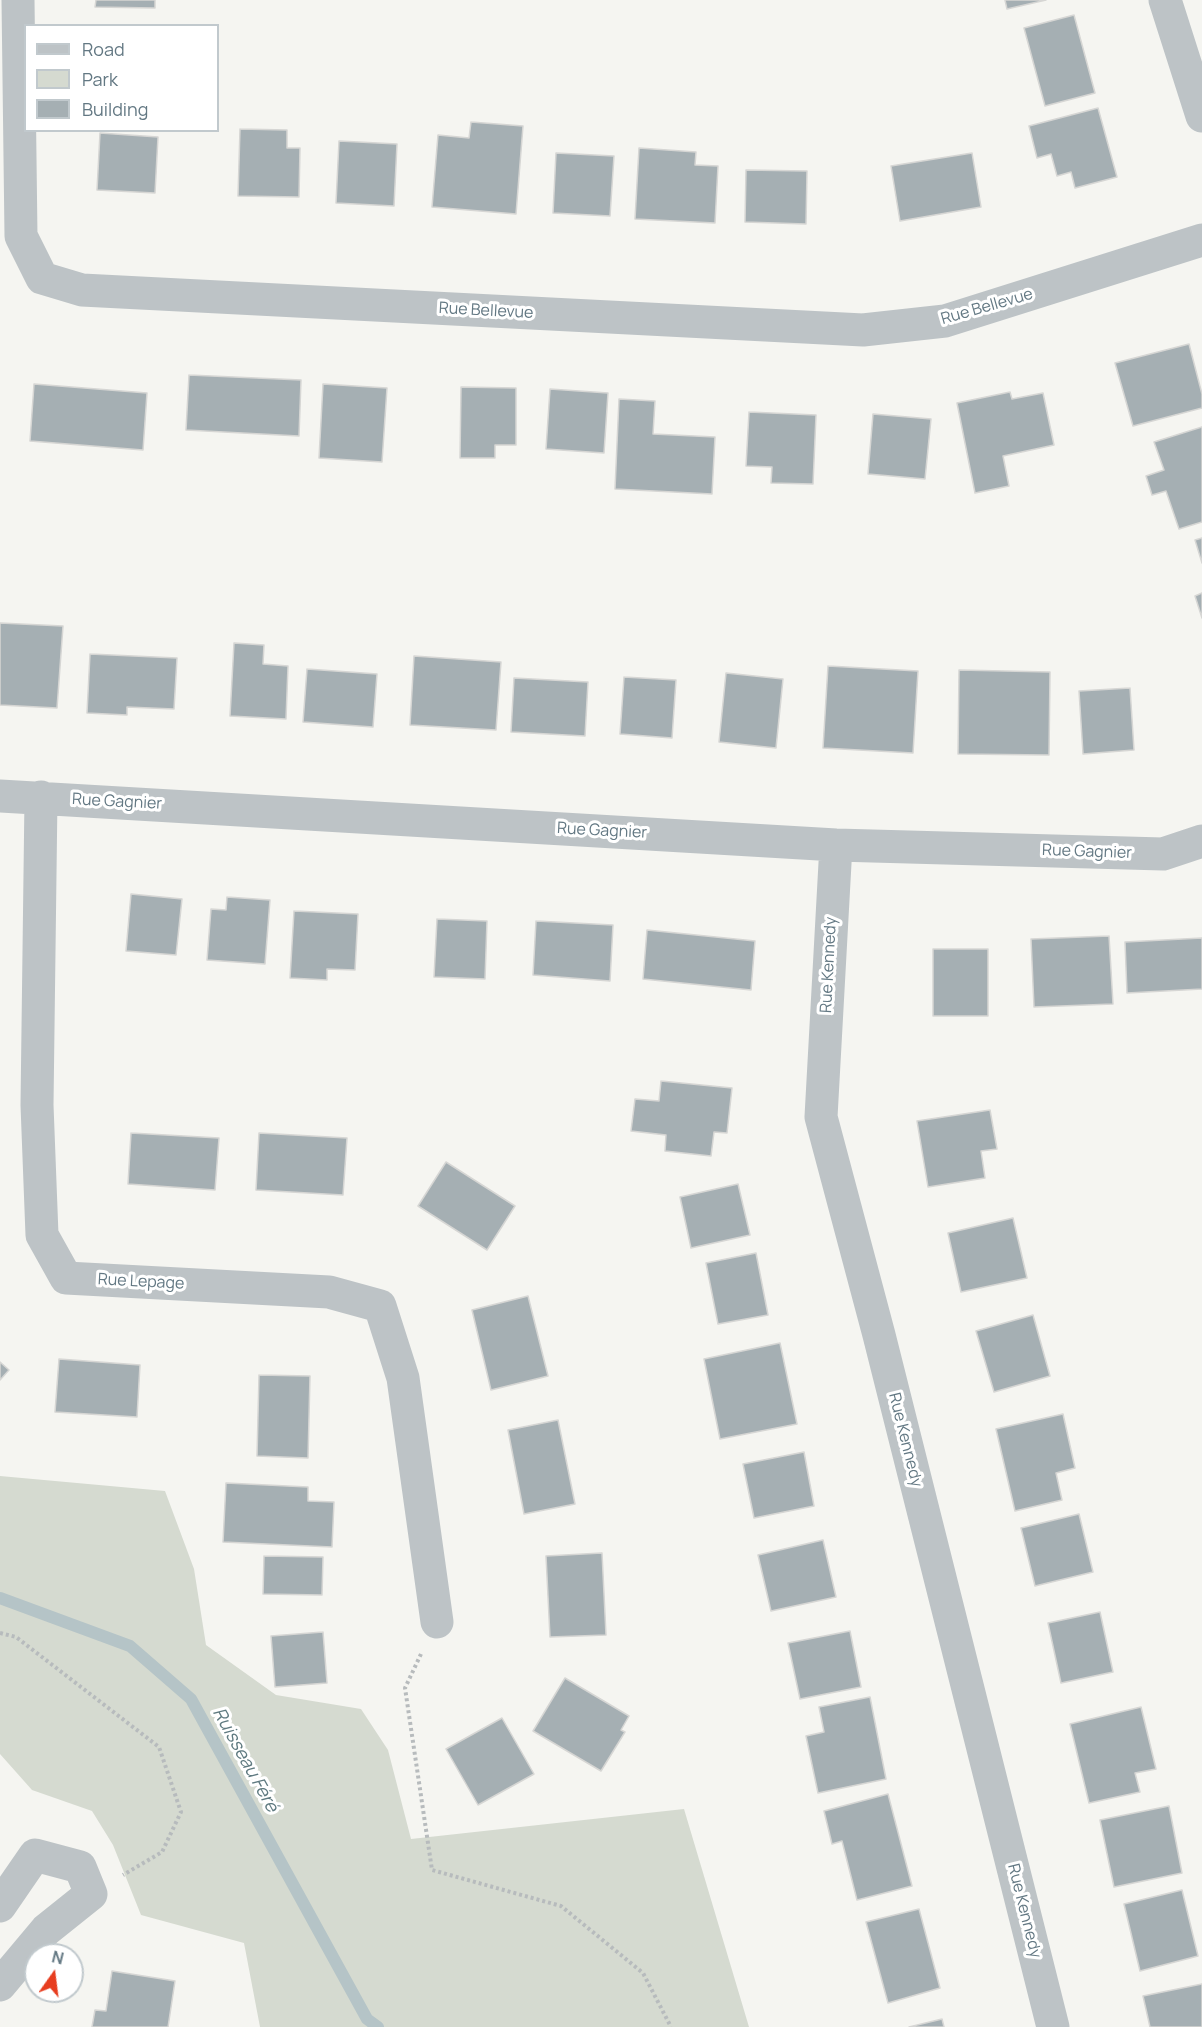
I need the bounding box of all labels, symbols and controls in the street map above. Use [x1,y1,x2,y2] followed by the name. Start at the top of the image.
[24,24,219,132] legend
[82,37,125,61] text: Road
[82,67,118,91] text: Park
[82,97,148,121] text: Building
[939,285,1035,329] street label: Rue Bellevue
[438,299,534,323] street label: Rue Bellevue
[71,790,163,814] street label: Rue Gagnier
[556,819,648,843] street label: Rue Gagnier
[1042,841,1132,863] street label: Rue Gagnier
[817,916,841,1014] street label: Rue Kennedy
[97,1270,185,1294] street label: Rue Lepage
[884,1391,926,1489] street label: Rue Kennedy
[207,1704,283,1816] water label: Ruisseau Féré
[1003,1862,1045,1960] street label: Rue Kennedy
[24,1943,84,2003] north arrow
[50,1945,66,1970] text: N

